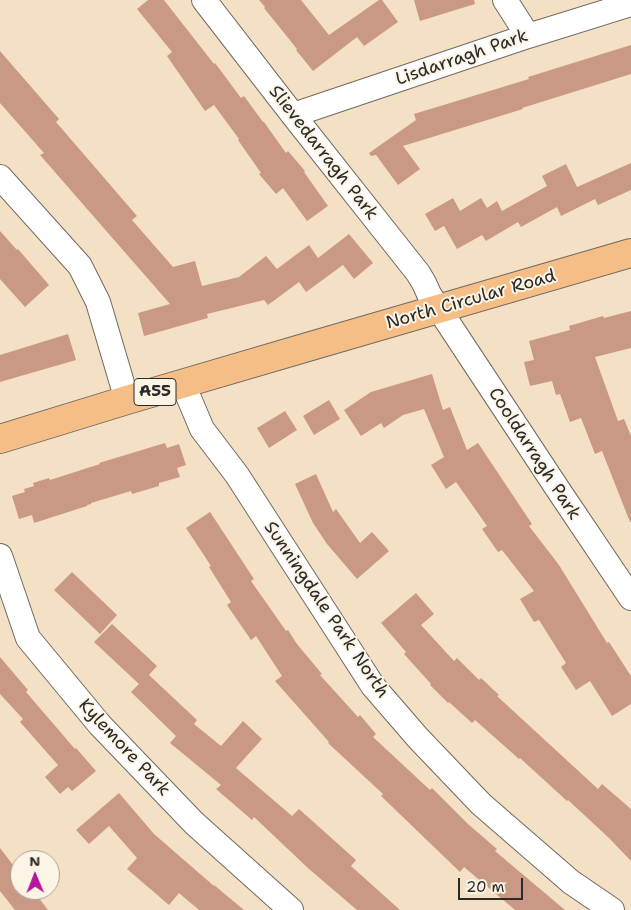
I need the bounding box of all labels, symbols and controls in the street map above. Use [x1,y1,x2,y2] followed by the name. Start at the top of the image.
[393,25,531,91] street label: Lisdarragh Park
[264,81,382,225] street label: Slievedarragh Park
[384,265,558,335] street label: North Circular Road
[134,378,176,406] road number: A55
[483,384,585,524] street label: Cooldarragh Park
[259,518,393,702] street label: Sunningdale Park North
[74,695,174,801] street label: Kylemore Park
[10,850,60,900] north arrow
[29,852,40,870] text: N
[461,868,526,900] scale bar
[466,877,505,897] text: 20 m

